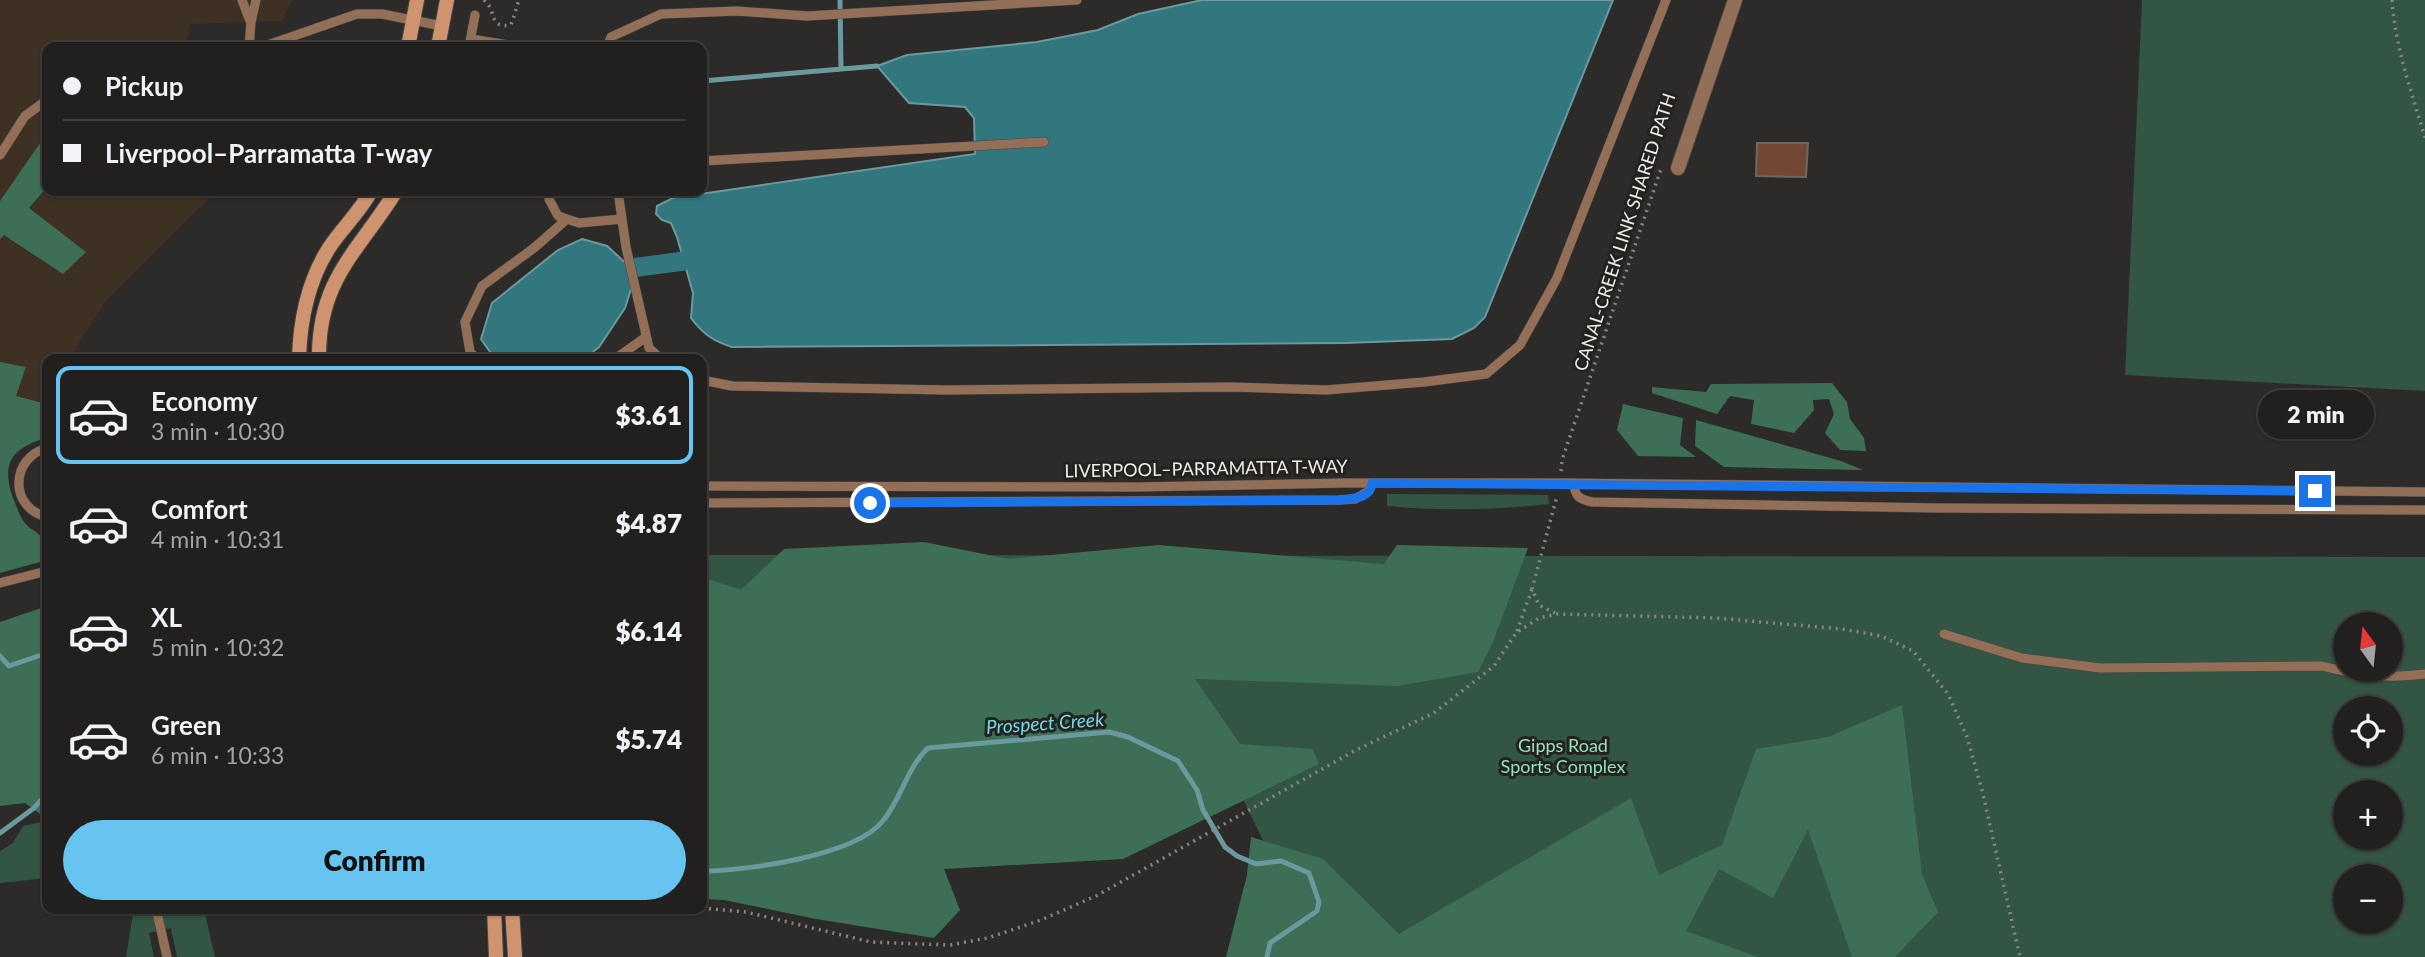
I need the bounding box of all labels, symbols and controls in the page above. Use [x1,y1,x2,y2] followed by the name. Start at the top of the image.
[105,70,184,102] text: Pickup
[1569,90,1679,373] street label: CANAL-CREEK LINK SHARED PATH
[105,137,432,169] text: Liverpool–Parramatta T-way
[67,384,130,447] icon: car
[151,385,257,417] text: Economy
[2257,390,2373,438] callout: 2 min
[615,399,682,431] text: $3.61
[2287,400,2345,428] text: 2 min
[151,417,284,445] text: 3 min · 10:30
[1064,455,1349,481] street label: LIVERPOOL–PARRAMATTA T-WAY
[2299,475,2331,507] route end
[854,487,886,519] route start
[67,492,130,555] icon: car
[151,493,248,525] text: Comfort
[615,507,682,539] text: $4.87
[151,525,284,553] text: 4 min · 10:31
[67,600,130,663] icon: car
[151,601,182,633] text: XL
[2333,612,2403,682] north arrow
[2333,612,2403,934] map controls
[615,615,682,647] text: $6.14
[151,633,284,661] text: 5 min · 10:32
[2333,696,2403,766] button: locate
[985,707,1106,738] water label: Prospect Creek
[67,708,130,771] icon: car
[151,709,221,741] text: Green
[615,723,682,755] text: $5.74
[1501,734,1625,777] park label: Gipps Road Sports Complex
[151,741,284,769] text: 6 min · 10:33
[2333,780,2403,850] button: +
[63,820,686,900] button: Confirm
[2333,864,2403,934] button: −

